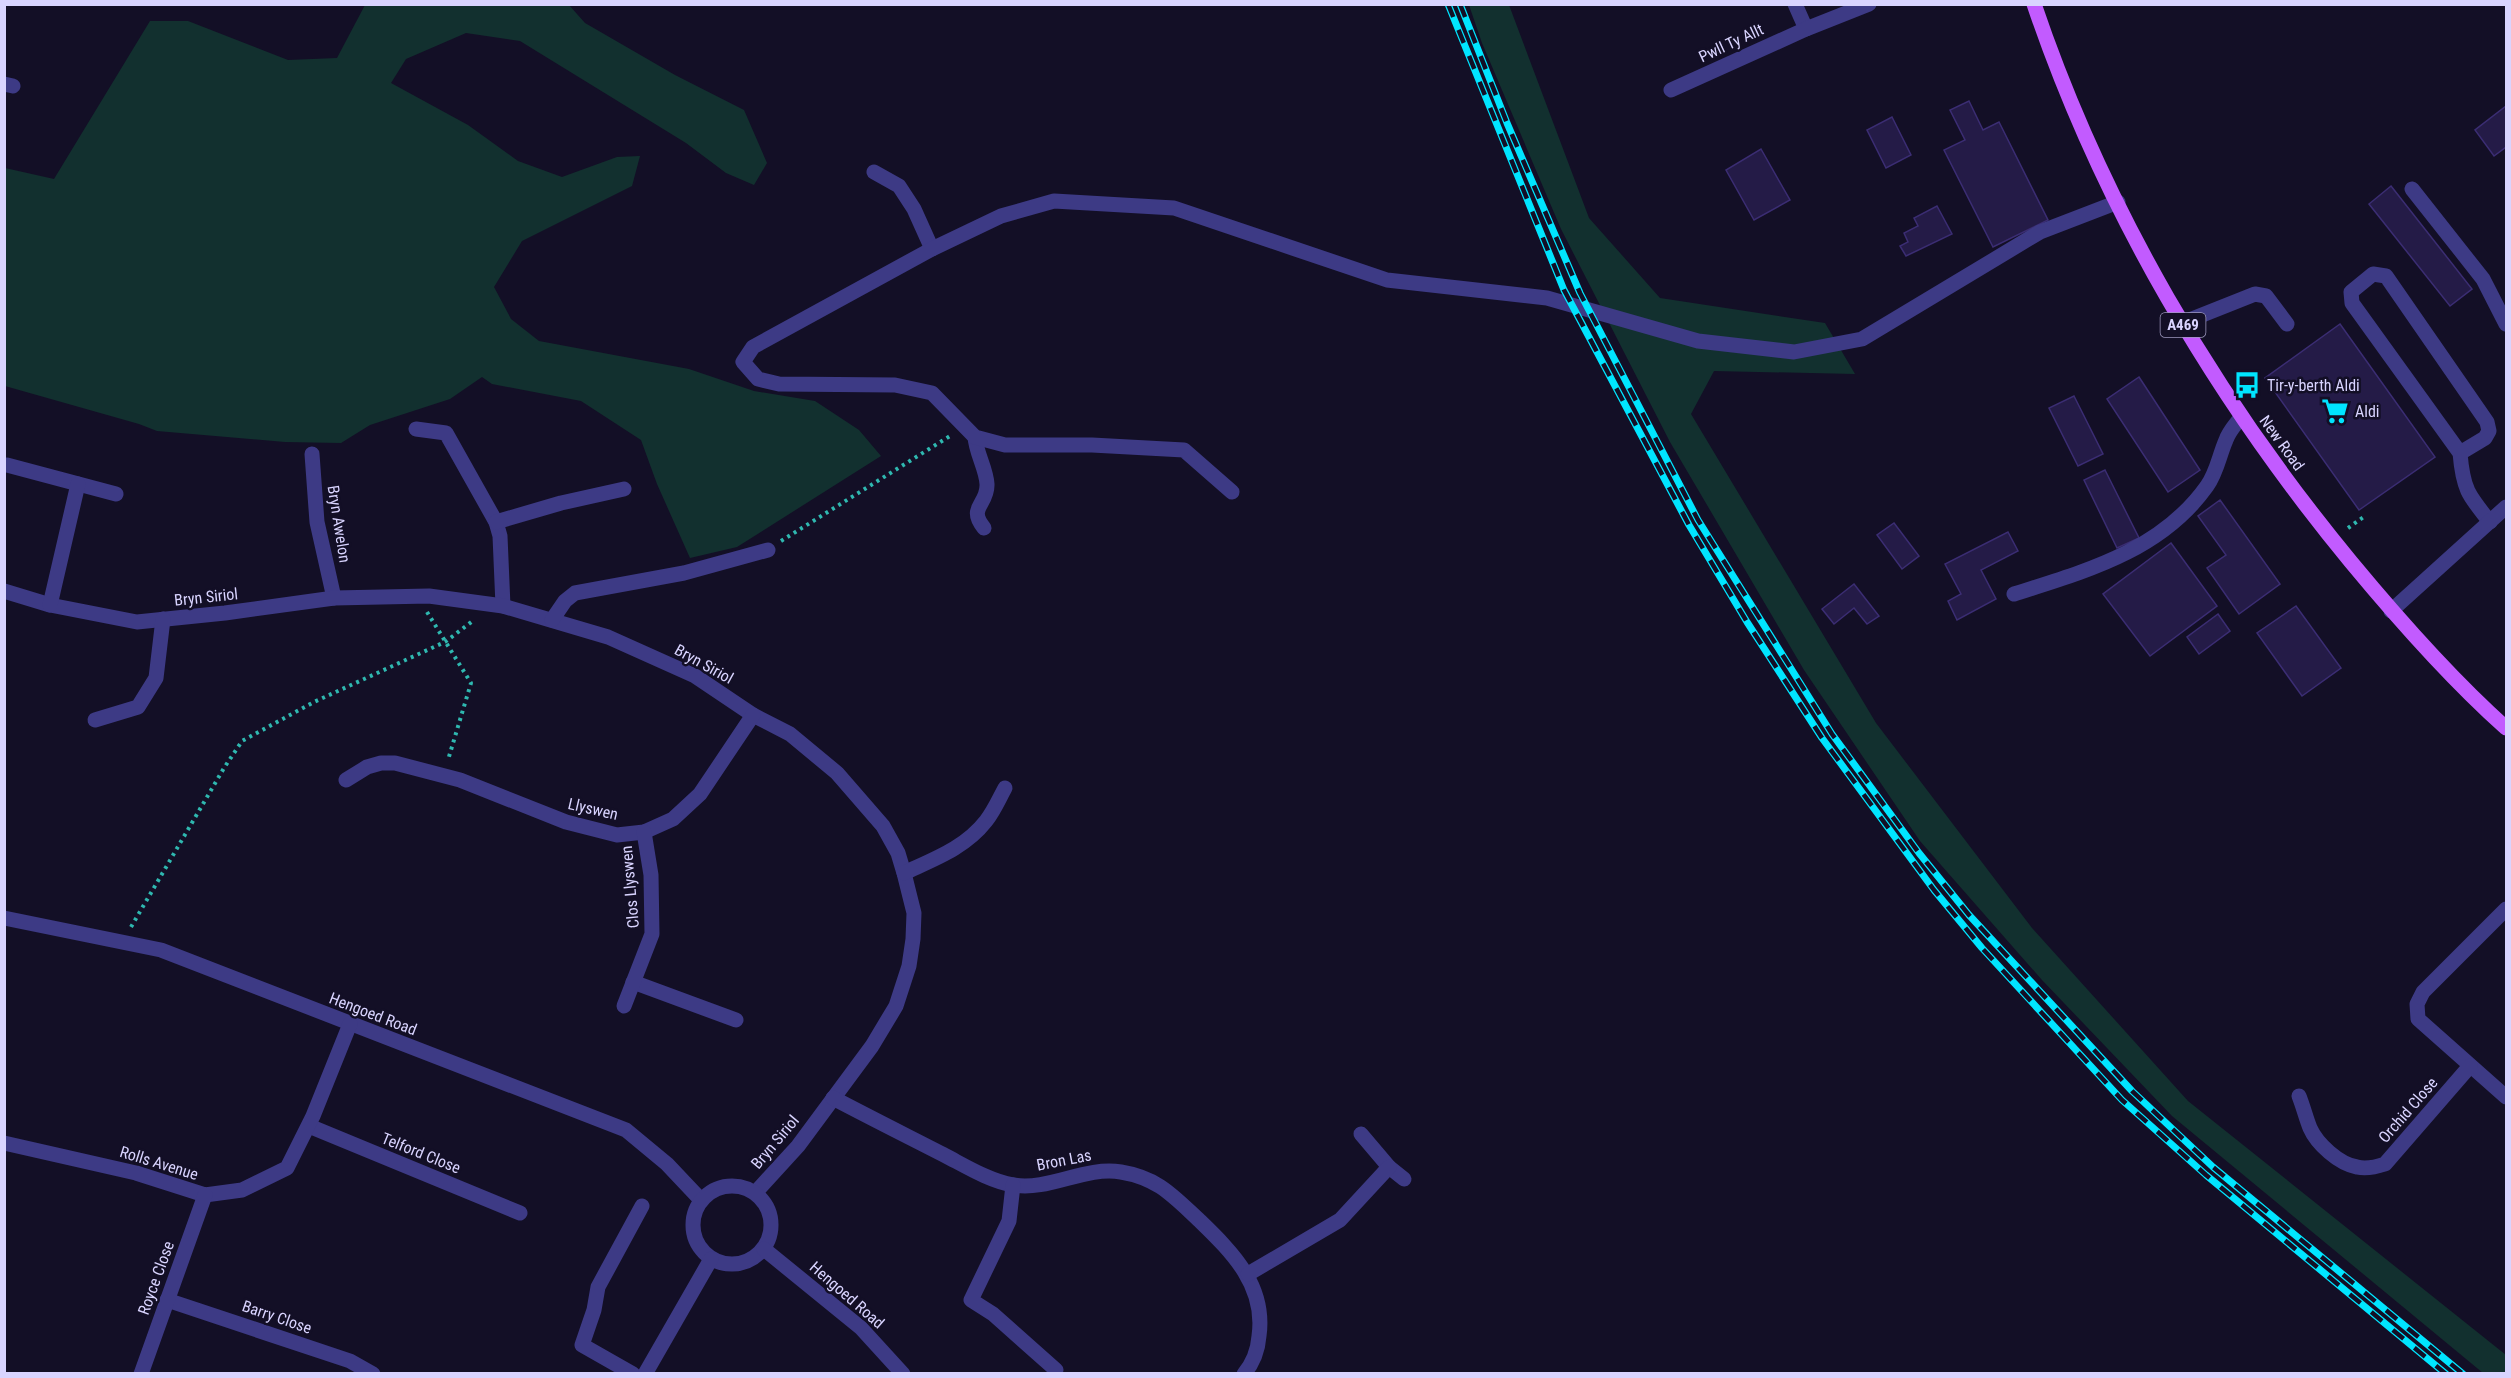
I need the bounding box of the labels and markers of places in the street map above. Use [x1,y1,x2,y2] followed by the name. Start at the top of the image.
[2232,370,2262,400] bus stop icon: Tir-y-berth Aldi
[2267,376,2360,395] place label: Tir-y-berth Aldi
[2320,396,2350,426] supermarket icon: Aldi
[2355,402,2380,421] place label: Aldi

